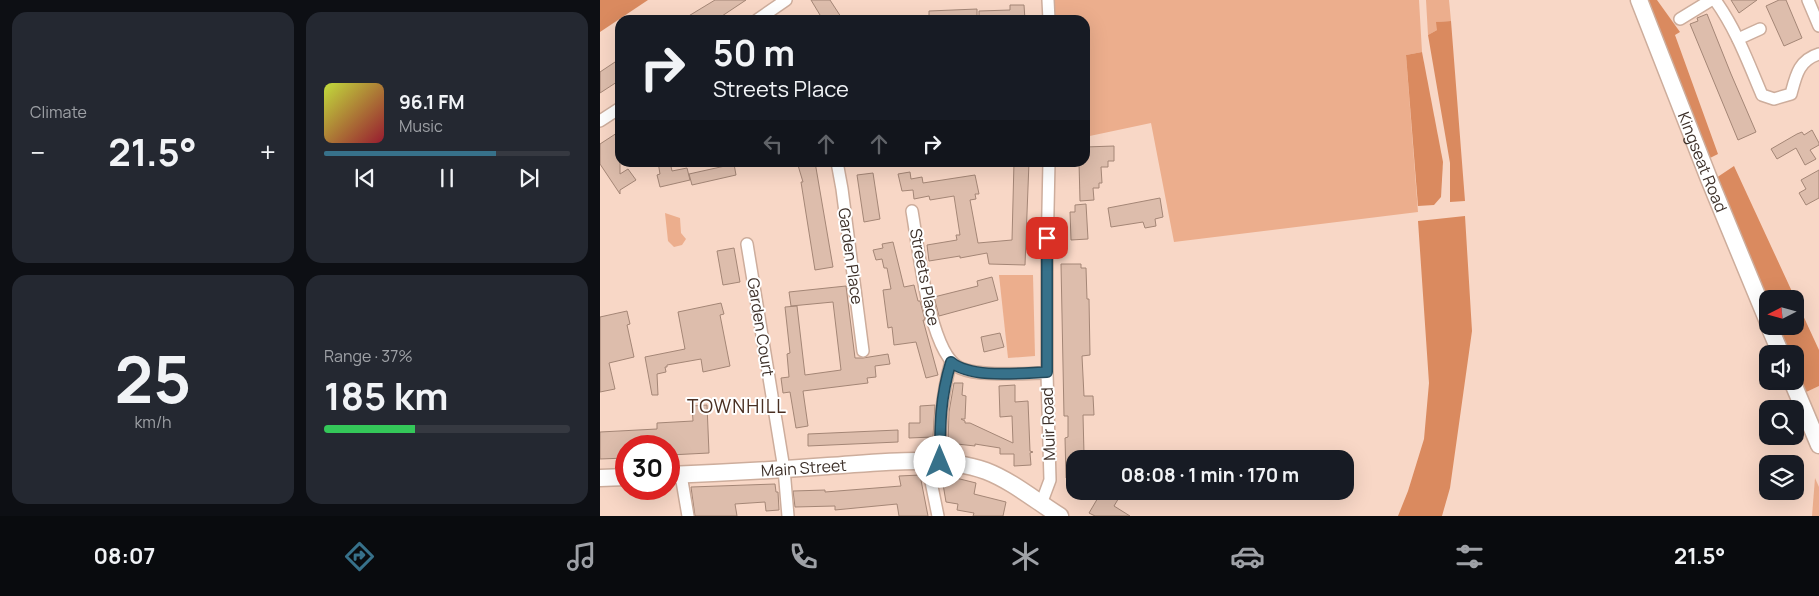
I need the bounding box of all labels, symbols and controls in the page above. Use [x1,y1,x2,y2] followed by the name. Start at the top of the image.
[713,29,795,77] text: 50 m
[630,35,695,100] icon: right
[713,74,849,104] text: Streets Place
[399,89,464,115] text: 96.1 FM
[30,101,87,123] text: Climate
[1673,109,1733,216] street label: Kingseat Road
[399,115,443,137] text: Music
[108,125,197,177] text: 21.5°
[759,130,787,158] icon: left
[812,130,840,158] icon: ahead
[865,130,893,158] icon: ahead
[918,130,946,158] icon: right
[30,133,45,171] text: −
[260,133,276,171] text: +
[351,164,379,192] icon: previous
[433,164,461,192] icon: pause
[515,164,543,192] icon: next
[833,206,869,306] street label: Garden Place
[1026,217,1068,259] pin
[1033,224,1061,252] icon: arrive
[905,226,945,328] street label: Streets Place
[742,276,780,378] street label: Garden Court
[1759,290,1804,335] north arrow
[1759,290,1804,500] map controls
[115,334,191,423] text: 25
[324,345,413,367] text: Range · 37%
[1759,345,1804,390] button: sound
[324,369,448,421] text: 185 km
[1036,387,1060,461] street label: Muir Road
[687,393,787,419] district label: TOWNHILL
[1759,400,1804,445] button: search
[134,411,172,433] text: km/h
[615,435,680,500] speed limit sign: 30
[913,435,965,487] position arrow
[760,454,847,482] street label: Main Street
[1759,455,1804,500] button: layers
[1121,462,1299,488] text: 08:08 · 1 min · 170 m
[342,539,377,574] icon: directions
[564,539,599,574] icon: music
[786,539,821,574] icon: phone
[1008,539,1043,574] icon: climate
[1230,539,1265,574] icon: car
[1452,539,1487,574] icon: filters
[93,541,155,571] text: 08:07
[1674,541,1725,571] text: 21.5°

